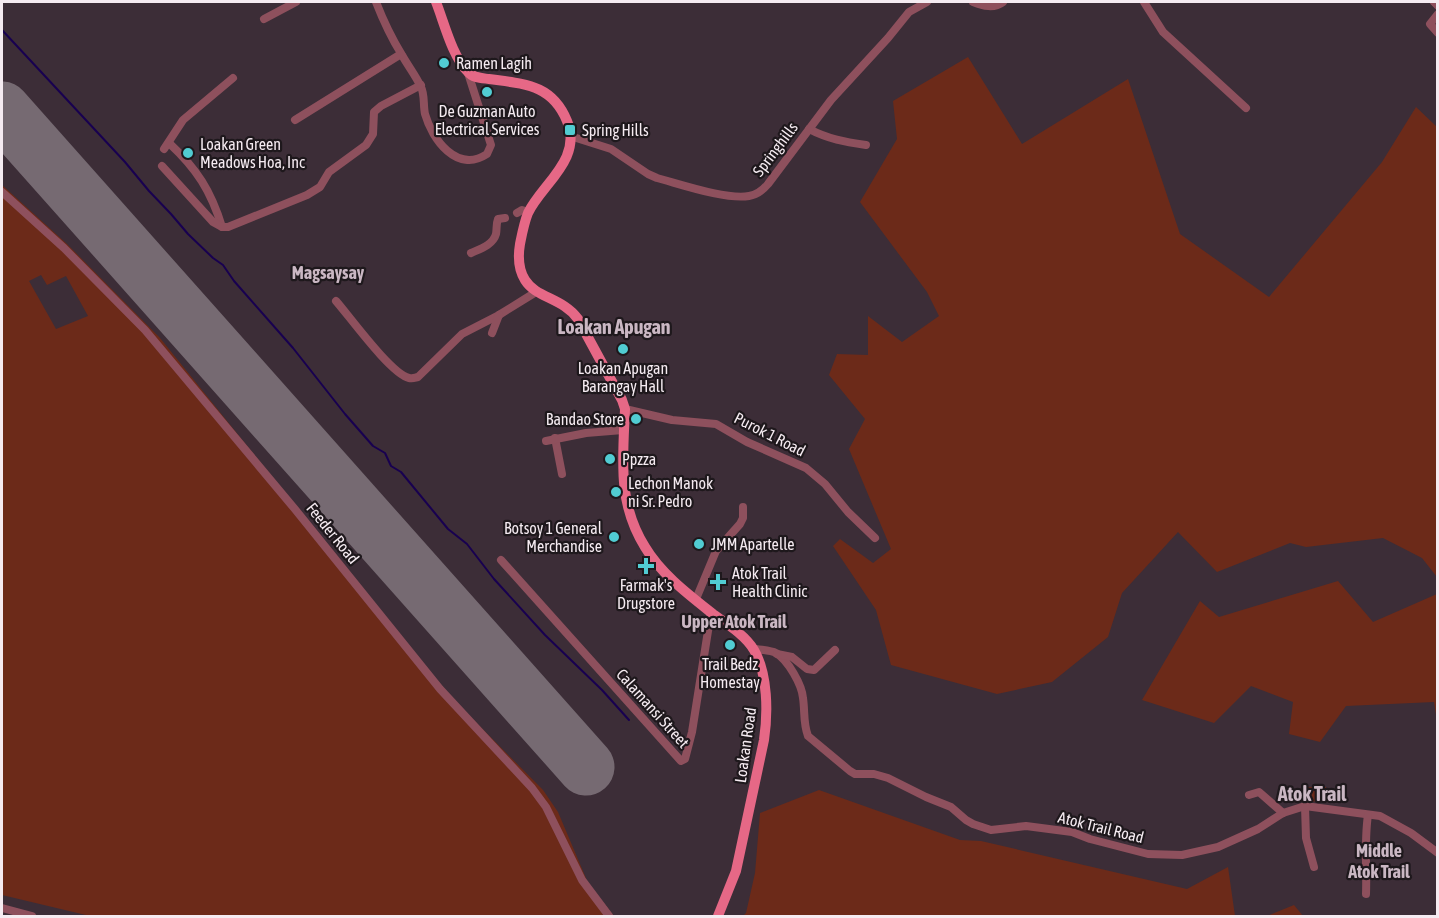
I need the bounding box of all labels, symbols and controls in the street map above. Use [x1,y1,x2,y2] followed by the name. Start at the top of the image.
[456,54,532,73] place label: Ramen Lagih
[437,56,451,70] marker: Ramen Lagih
[480,85,494,99] marker: De Guzman Auto Electrical Services
[435,102,540,138] place label: De Guzman Auto Electrical Services
[749,118,802,180] street label: Springhills
[582,121,649,140] place label: Spring Hills
[563,123,577,137] marker: Spring Hills
[200,135,305,171] place label: Loakan Green Meadows Hoa, Inc
[181,146,195,160] marker: Loakan Green Meadows Hoa, Inc
[292,262,365,283] district label: Magsaysay
[557,315,671,338] district label: Loakan Apugan
[616,342,630,356] marker: Loakan Apugan Barangay Hall
[578,359,668,396] place label: Loakan Apugan Barangay Hall
[731,408,809,460] street label: Purok 1 Road
[546,410,624,428] place label: Bandao Store
[629,412,643,426] marker: Bandao Store
[622,450,656,469] place label: Ppzza
[603,452,617,466] marker: Ppzza
[628,474,713,510] place label: Lechon Manok ni Sr. Pedro
[609,485,623,499] marker: Lechon Manok ni Sr. Pedro
[303,499,363,567] street label: Feeder Road
[504,519,603,555] place label: Botsoy 1 General Merchandise
[607,530,621,544] marker: Botsoy 1 General Merchandise
[711,535,794,554] place label: JMM Apartelle
[692,537,706,551] marker: JMM Apartelle
[639,559,653,573] marker: Farmak's Drugstore
[732,564,807,600] place label: Atok Trail Health Clinic
[709,573,727,591] marker: Atok Trail Health Clinic
[617,576,675,613] place label: Farmak's Drugstore
[681,611,787,632] district label: Upper Atok Trail
[723,638,737,652] marker: Trail Bedz Homestay
[700,655,760,692] place label: Trail Bedz Homestay
[613,665,693,751] street label: Calamansi Street
[731,706,759,784] street label: Loakan Road
[1277,782,1347,805] district label: Atok Trail
[1056,808,1146,846] street label: Atok Trail Road
[1347,840,1410,882] district label: Middle Atok Trail

